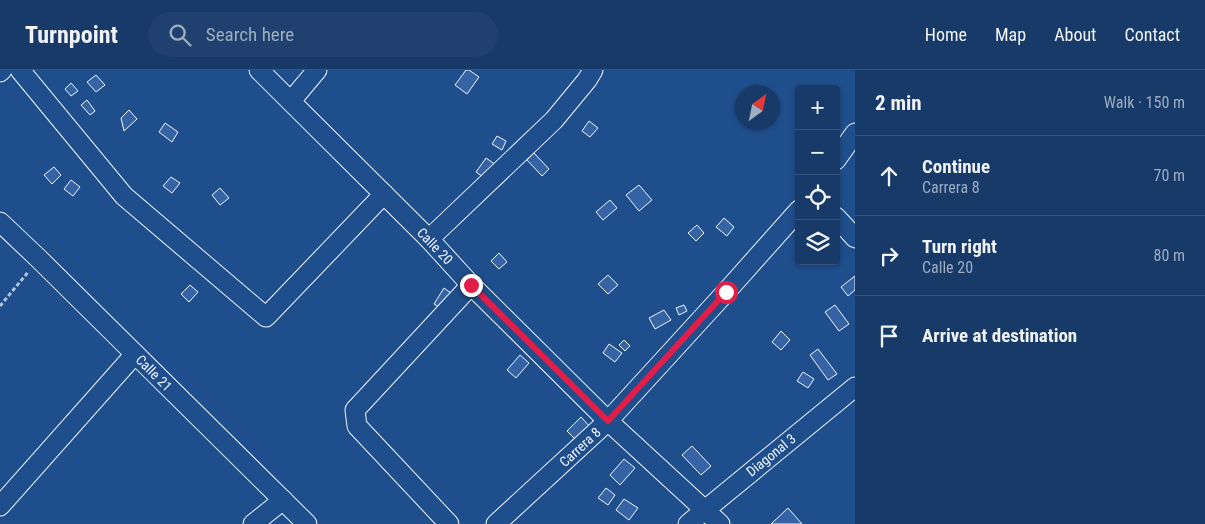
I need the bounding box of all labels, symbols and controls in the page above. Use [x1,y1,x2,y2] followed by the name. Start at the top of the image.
[148,12,498,57] search box
[25,21,118,49] text: Turnpoint
[166,21,194,49] icon: search
[206,23,294,46] text: Search here
[925,24,967,45] text: Home
[995,24,1026,45] text: Map
[1054,24,1096,45] text: About
[1124,24,1180,45] text: Contact
[735,85,780,130] north arrow
[795,85,840,265] map controls
[795,85,840,130] button: +
[875,91,922,115] text: 2 min
[1104,93,1185,112] text: Walk · 150 m
[795,130,840,175] button: −
[922,155,990,178] text: Continue
[875,162,903,190] icon: ahead
[1153,166,1185,185] text: 70 m
[795,175,840,220] button: locate
[922,178,980,197] text: Carrera 8
[795,220,840,265] button: layers
[414,224,456,268] street label: Calle 20
[922,235,997,258] text: Turn right
[875,242,903,270] icon: right
[1153,246,1185,265] text: 80 m
[922,258,973,277] text: Calle 20
[460,274,483,297] route end
[715,281,738,304] route start
[875,322,903,350] icon: arrive
[922,324,1077,347] text: Arrive at destination
[133,352,175,394] street label: Calle 21
[556,424,604,470] street label: Carrera 8
[743,430,799,480] street label: Diagonal 3

